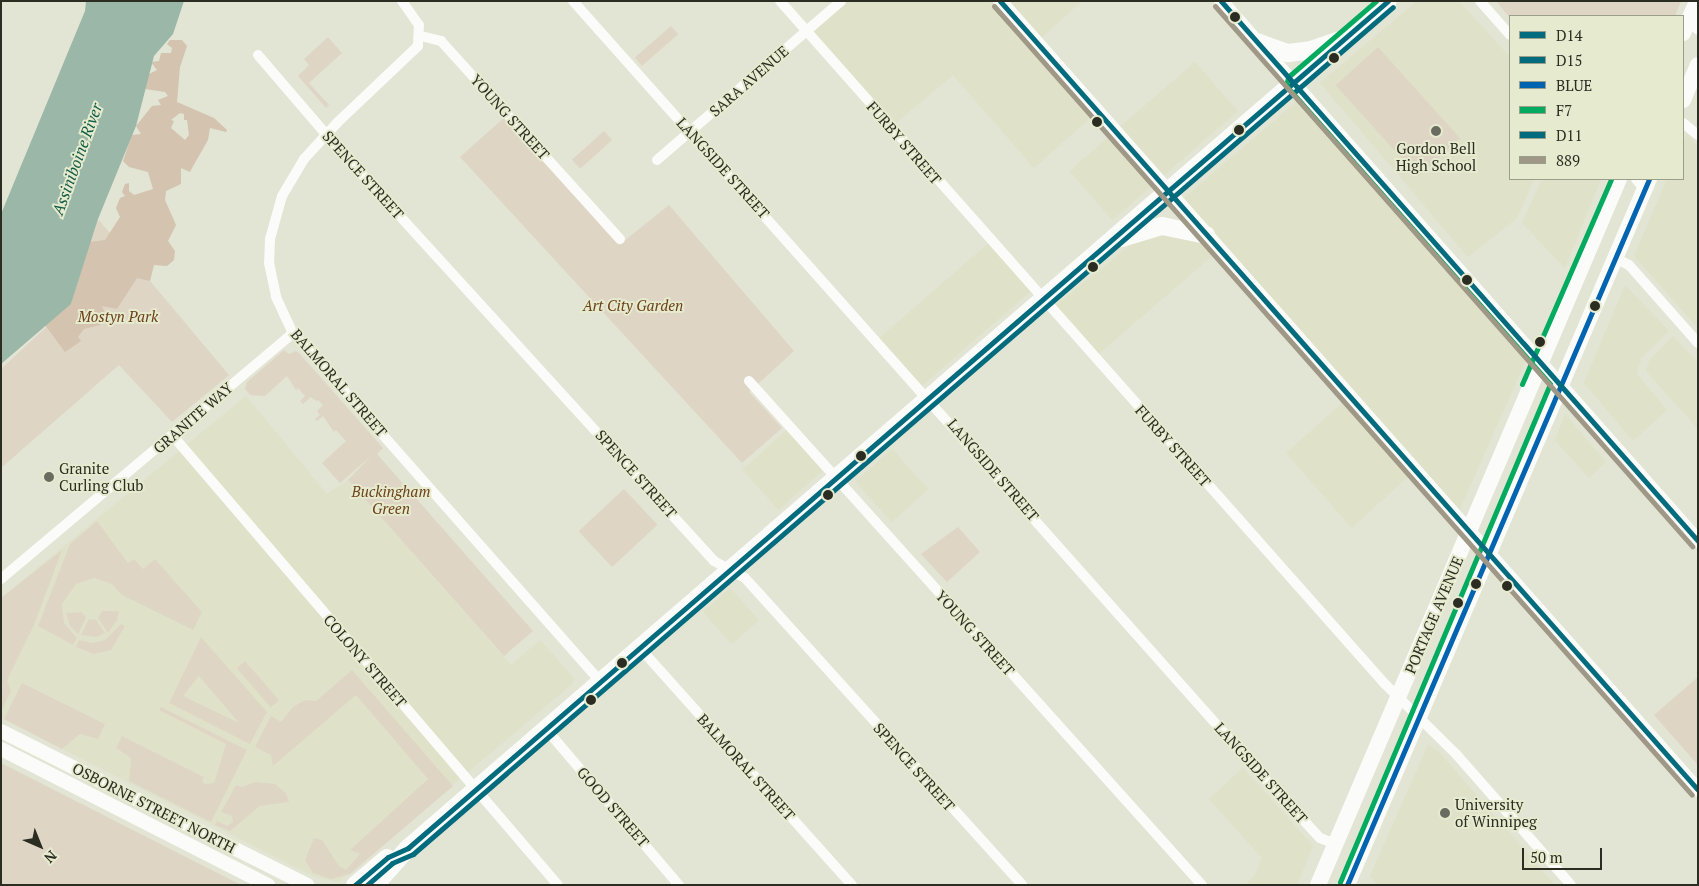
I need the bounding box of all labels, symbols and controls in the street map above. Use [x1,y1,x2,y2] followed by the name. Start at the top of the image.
[1230,12,1240,22] unlabelled marker
[1509,15,1684,180] legend
[1556,25,1583,45] text: D14
[706,42,792,120] street label: SARA AVENUE
[1556,50,1583,70] text: D15
[1329,53,1339,63] unlabelled marker
[467,71,553,163] street label: YOUNG STREET
[1556,75,1592,95] text: BLUE
[863,98,945,188] street label: FURBY STREET
[1556,100,1572,120] text: F7
[48,101,106,217] water label: Assiniboine River
[673,114,773,222] street label: LANGSIDE STREET
[1092,117,1102,127] unlabelled marker
[1234,125,1244,135] unlabelled marker
[1430,125,1442,137] marker: Gordon Bell High School
[1556,125,1583,145] text: D11
[319,127,407,223] street label: SPENCE STREET
[1396,139,1476,174] place label: Gordon Bell High School
[1556,150,1580,170] text: 889
[1088,262,1098,272] unlabelled marker
[1462,275,1472,285] unlabelled marker
[583,297,683,315] park label: Art City Garden
[1590,301,1600,311] unlabelled marker
[78,308,158,326] park label: Mostyn Park
[287,325,391,441] street label: BALMORAL STREET
[1535,337,1545,347] unlabelled marker
[150,379,236,457] street label: GRANITE WAY
[1132,401,1214,491] street label: FURBY STREET
[944,415,1042,525] street label: LANGSIDE STREET
[592,426,680,522] street label: SPENCE STREET
[856,451,866,461] unlabelled marker
[59,459,143,494] place label: Granite Curling Club
[43,471,55,483] marker: Granite Curling Club
[352,482,430,517] park label: Buckingham Green
[823,490,833,500] unlabelled marker
[1401,553,1467,677] street label: PORTAGE AVENUE
[1471,579,1481,589] unlabelled marker
[1502,581,1512,591] unlabelled marker
[932,587,1018,679] street label: YOUNG STREET
[1453,598,1463,608] unlabelled marker
[320,611,410,711] street label: COLONY STREET
[617,658,627,668] unlabelled marker
[586,695,596,705] unlabelled marker
[693,710,799,824] street label: BALMORAL STREET
[870,719,958,815] street label: SPENCE STREET
[1211,719,1311,827] street label: LANGSIDE STREET
[69,759,239,857] street label: OSBORNE STREET NORTH
[573,763,653,851] street label: GOOD STREET
[1455,795,1537,830] place label: University of Winnipeg
[1439,807,1451,819] marker: University of Winnipeg
[15,821,65,871] north arrow
[1524,838,1604,870] scale bar
[40,847,61,868] text: N
[1530,847,1563,867] text: 50 m

